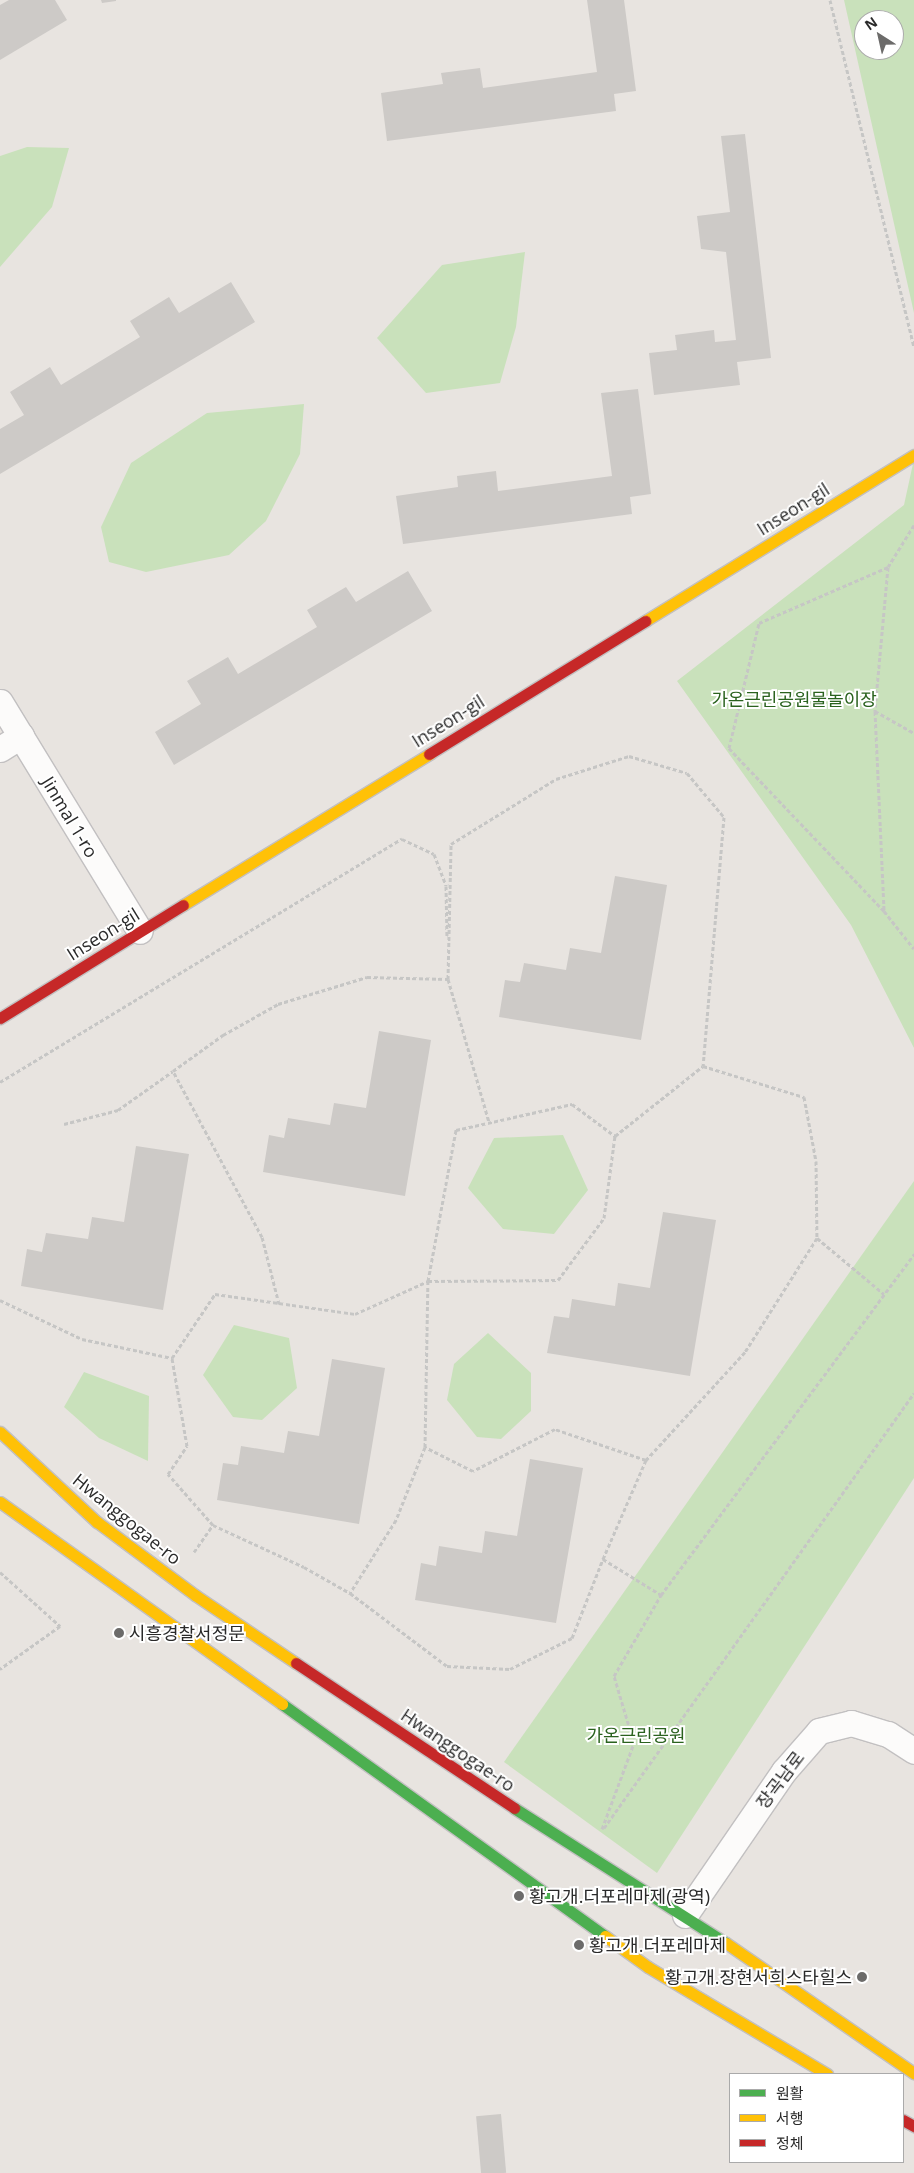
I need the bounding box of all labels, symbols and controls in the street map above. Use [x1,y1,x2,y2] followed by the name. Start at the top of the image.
[854,10,904,60] north arrow
[861,12,881,34] text: N
[753,478,833,540] street label: Inseon-gil
[711,688,877,710] park label: 가온근린공원물놀이장
[408,690,488,752] street label: Inseon-gil
[37,773,103,861] street label: Jinmal 1-ro
[63,903,143,965] street label: Inseon-gil
[69,1469,185,1569] street label: Hwanggogae-ro
[129,1622,245,1644] place label: 시흥경찰서정문
[113,1627,125,1639] marker: 시흥경찰서정문
[397,1704,519,1796] street label: Hwanggogae-ro
[586,1724,686,1746] park label: 가온근린공원
[751,1747,809,1813] street label: 장곡남로
[529,1885,710,1907] place label: 황고개.더포레마제(광역)
[513,1890,525,1902] marker: 황고개.더포레마제(광역)
[589,1934,726,1956] place label: 황고개.더포레마제
[573,1939,585,1951] marker: 황고개.더포레마제
[665,1966,852,1988] place label: 황고개.장현서희스타힐스
[856,1971,868,1983] marker: 황고개.장현서희스타힐스
[729,2073,904,2163] legend
[776,2083,804,2103] text: 원활
[776,2108,804,2128] text: 서행
[776,2133,804,2153] text: 정체

